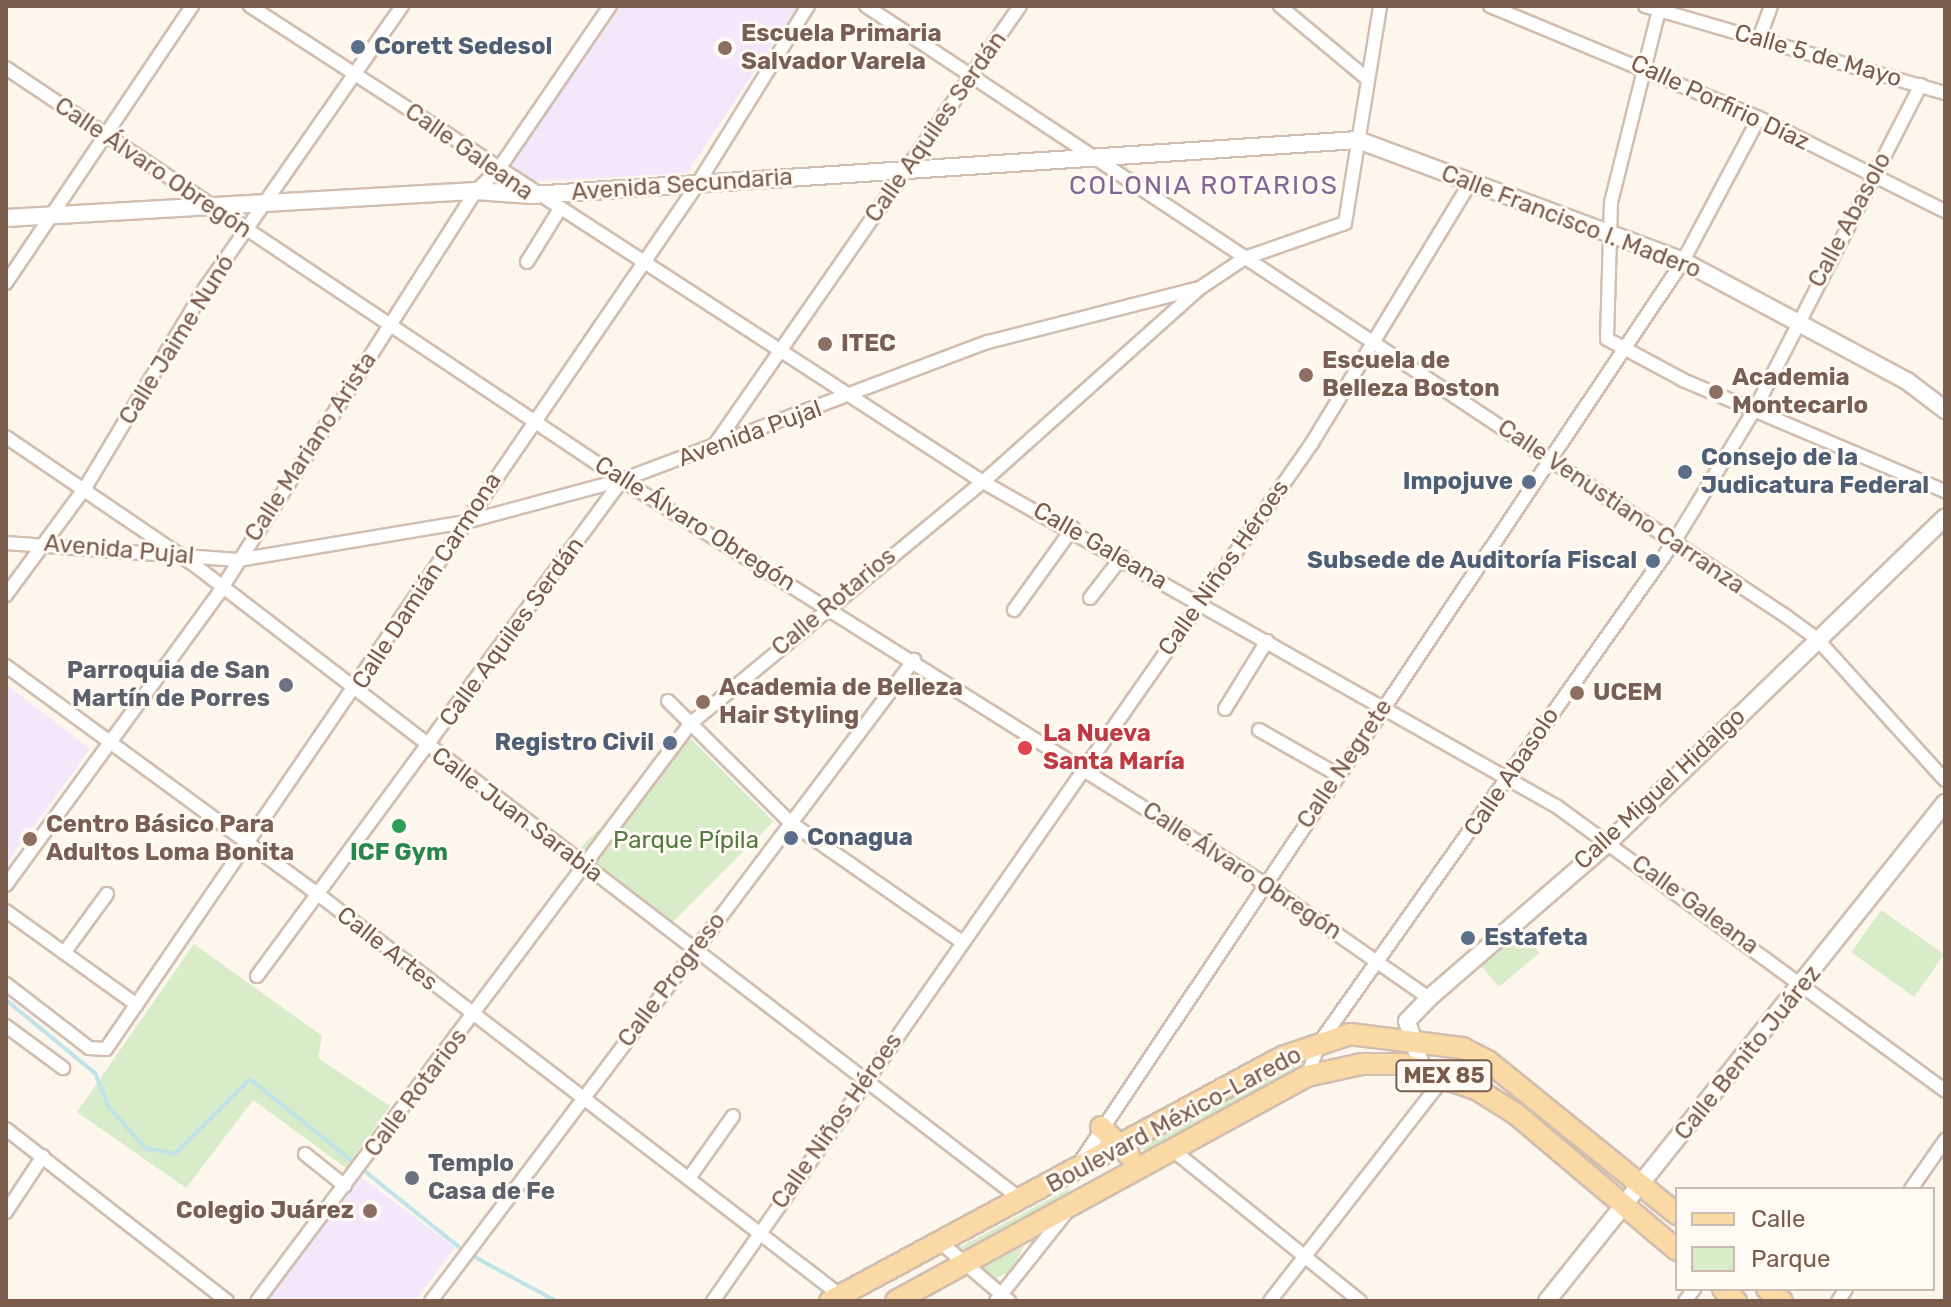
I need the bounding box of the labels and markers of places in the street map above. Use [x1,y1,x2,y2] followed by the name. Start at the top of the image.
[741,20,942,76] place label: Escuela Primaria Salvador Varela
[374,33,552,61] place label: Corett Sedesol
[349,38,367,56] marker: Corett Sedesol
[716,39,734,57] marker: Escuela Primaria Salvador Varela
[841,330,896,358] place label: ITEC
[816,335,834,353] marker: ITEC
[1322,347,1500,403] place label: Escuela de Belleza Boston
[1732,364,1868,420] place label: Academia Montecarlo
[1297,366,1315,384] marker: Escuela de Belleza Boston
[1707,383,1725,401] marker: Academia Montecarlo
[1701,444,1929,500] place label: Consejo de la Judicatura Federal
[1676,463,1694,481] marker: Consejo de la Judicatura Federal
[1403,468,1513,496] place label: Impojuve
[1520,473,1538,491] marker: Impojuve
[1307,547,1637,575] place label: Subsede de Auditoría Fiscal
[1644,552,1662,570] marker: Subsede de Auditoría Fiscal
[67,657,270,713] place label: Parroquia de San Martín de Porres
[719,674,963,730] place label: Academia de Belleza Hair Styling
[277,676,295,694] marker: Parroquia de San Martín de Porres
[1593,679,1662,707] place label: UCEM
[1568,684,1586,702] marker: UCEM
[694,693,712,711] marker: Academia de Belleza Hair Styling
[1043,720,1185,776] place label: La Nueva Santa María
[495,729,654,757] place label: Registro Civil
[661,734,679,752] marker: Registro Civil
[1014,737,1036,759] marker: La Nueva Santa María
[46,811,294,867] place label: Centro Básico Para Adultos Loma Bonita
[390,817,408,835] marker: ICF Gym
[807,824,913,852] place label: Conagua
[782,829,800,847] marker: Conagua
[21,830,39,848] marker: Centro Básico Para Adultos Loma Bonita
[350,839,448,867] place label: ICF Gym
[1484,924,1588,952] place label: Estafeta
[1459,929,1477,947] marker: Estafeta
[428,1150,555,1206] place label: Templo Casa de Fe
[403,1169,421,1187] marker: Templo Casa de Fe
[176,1197,354,1225] place label: Colegio Juárez
[361,1202,379,1220] marker: Colegio Juárez

